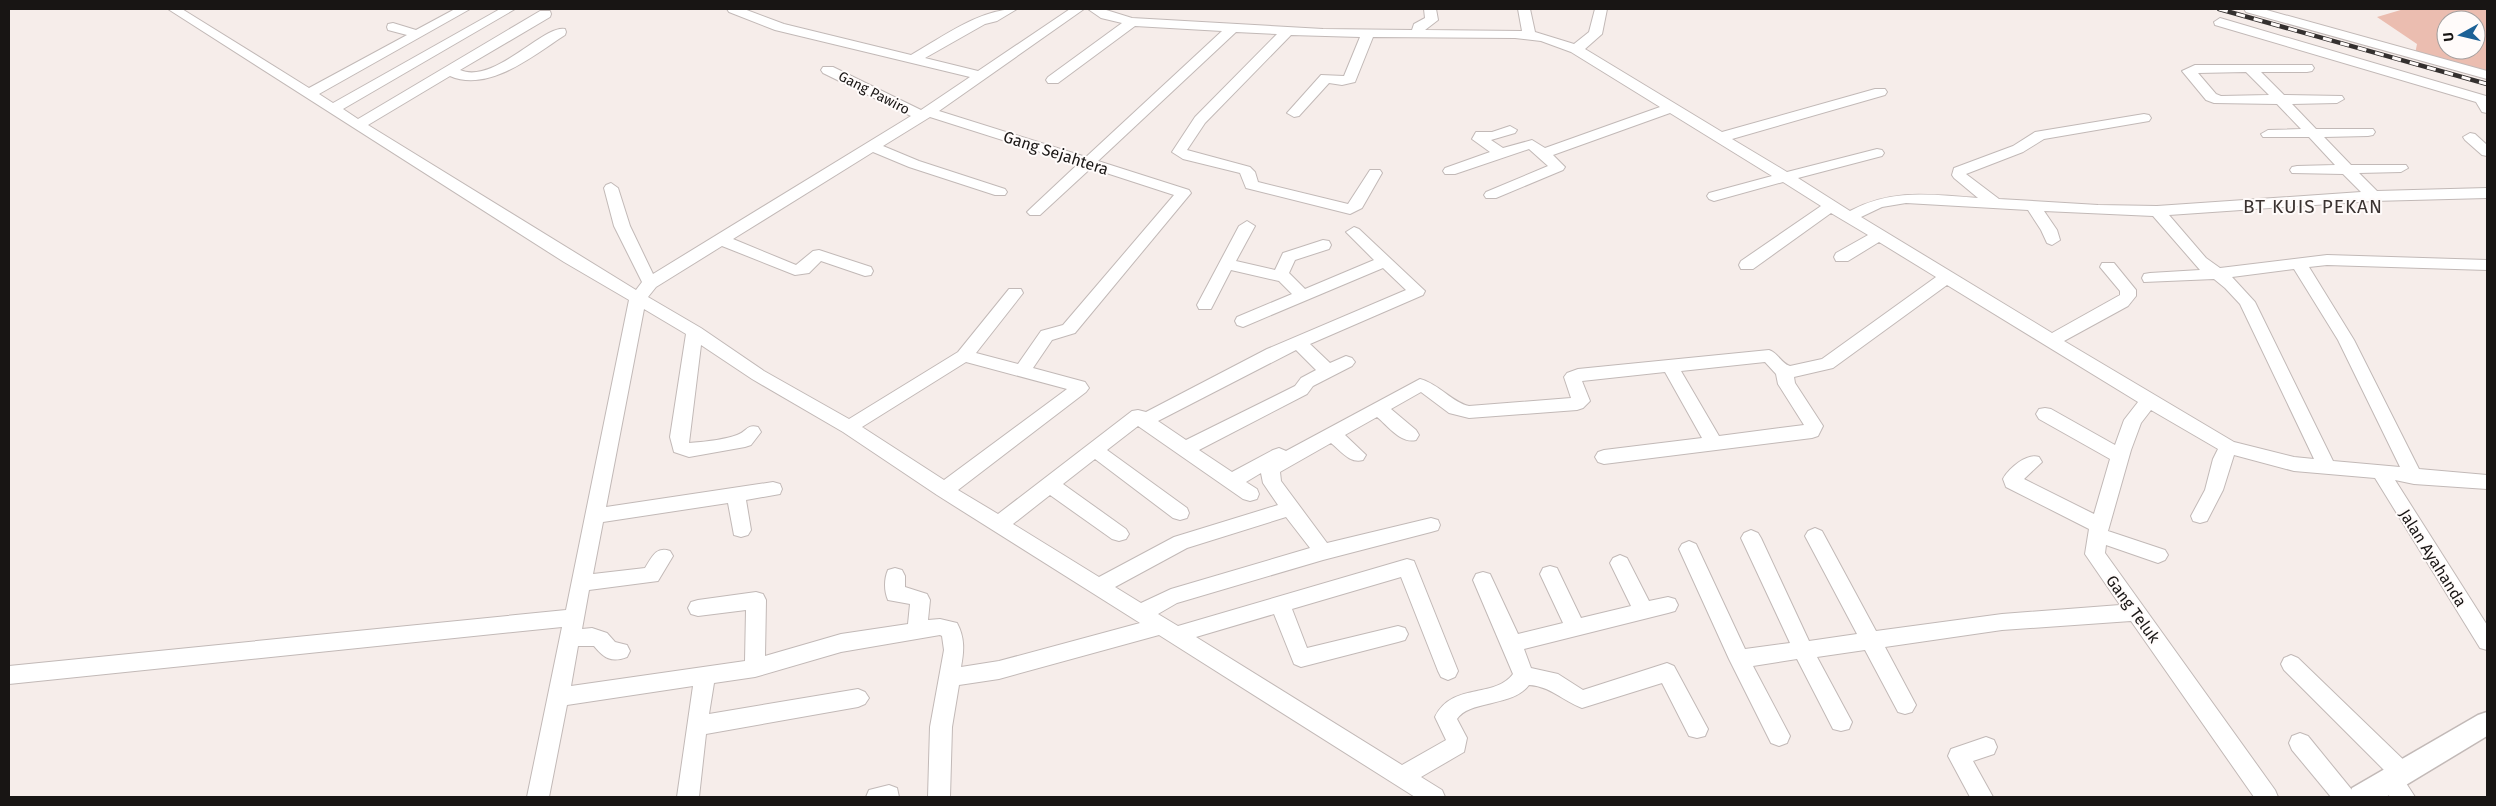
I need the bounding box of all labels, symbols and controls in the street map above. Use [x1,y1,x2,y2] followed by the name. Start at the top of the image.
[2436,10,2486,60] north arrow
[2440,31,2458,42] text: U
[836,68,912,118] street label: Gang Pawiro
[1001,127,1111,179] street label: Gang Sejahtera
[2243,195,2383,218] district label: BT KUIS PEKAN
[2395,506,2471,610] street label: Jalan Ayahanda
[2102,571,2164,647] street label: Gang Teluk

